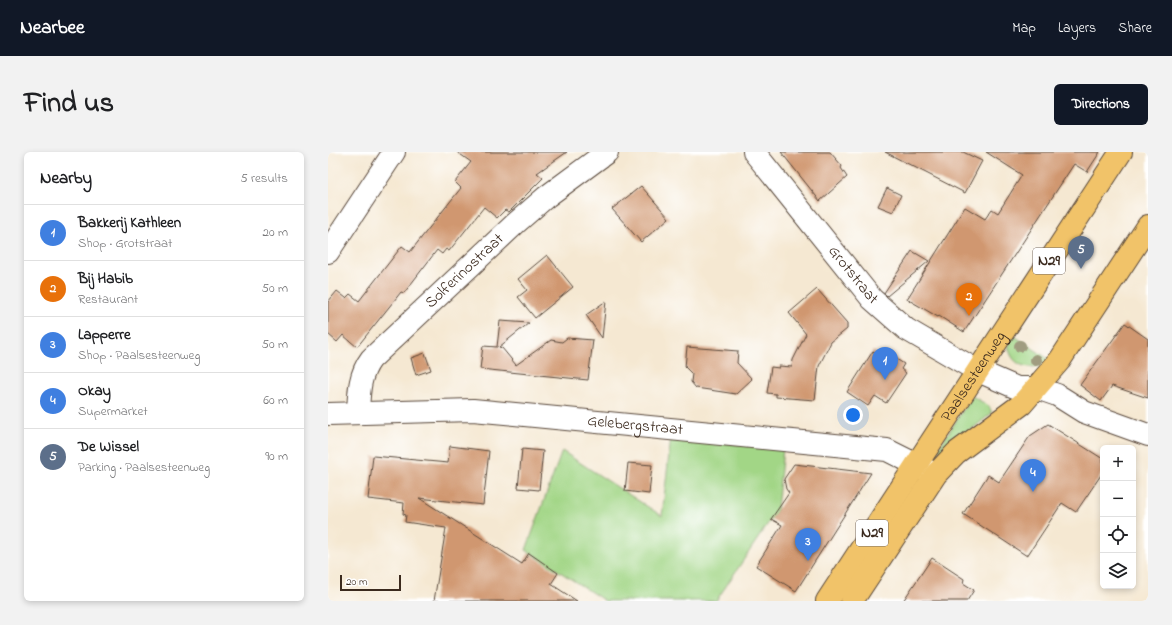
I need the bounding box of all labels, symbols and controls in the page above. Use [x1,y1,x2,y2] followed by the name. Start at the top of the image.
[20,15,85,42] text: Nearbee
[1012,18,1036,39] text: Map
[1058,18,1096,39] text: Layers
[1118,18,1152,39] text: Share
[24,84,114,125] text: Find us
[1054,84,1148,125] button: Directions
[40,166,92,191] text: Nearby
[240,169,288,188] text: 5 results
[78,212,181,234] text: Bakkerij Kathleen
[51,223,55,242] text: 1
[263,223,288,242] text: 20 m
[420,227,510,314] street label: Solferinostraat
[78,234,172,253] text: Shop · Grotstraat
[1068,236,1094,269] pin: 5
[822,240,884,311] street label: Grotstraat
[1033,248,1065,274] road number: N29
[78,268,133,290] text: Bij Habib
[50,279,56,298] text: 2
[262,279,288,298] text: 50 m
[956,283,982,316] pin: 2
[78,290,138,309] text: Restaurant
[78,324,131,346] text: Lapperre
[935,327,1012,427] street label: Paalsesteenweg
[50,335,56,354] text: 3
[262,335,288,354] text: 50 m
[78,346,200,365] text: Shop · Paalsesteenweg
[872,347,898,380] pin: 1
[78,380,111,402] text: Okay
[50,391,56,410] text: 4
[263,391,288,410] text: 60 m
[78,402,148,421] text: Supermarket
[843,405,863,425] your location
[586,409,685,442] street label: Gelebergstraat
[78,436,139,458] text: De Wissel
[1100,445,1136,589] map controls
[1100,445,1136,481] button: +
[49,447,57,466] text: 5
[265,447,288,466] text: 90 m
[78,458,210,477] text: Parking · Paalsesteenweg
[1020,459,1046,492] pin: 4
[1100,481,1136,517] button: −
[1100,517,1136,553] button: locate
[856,520,888,546] road number: N29
[795,528,821,561] pin: 3
[1100,553,1136,589] button: layers
[340,573,401,592] scale bar
[346,574,368,590] text: 20 m

